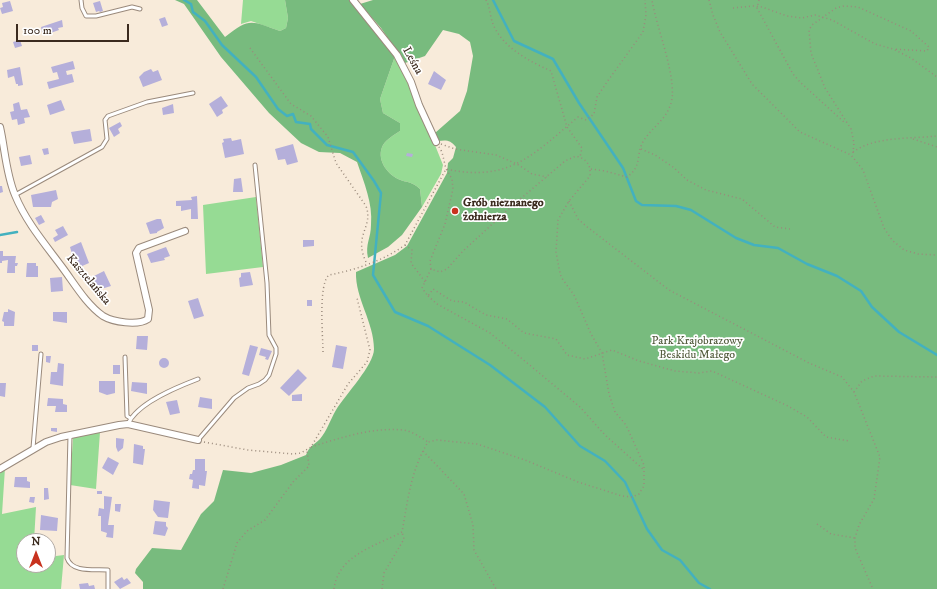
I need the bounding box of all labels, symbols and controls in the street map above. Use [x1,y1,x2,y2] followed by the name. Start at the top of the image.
[18,16,131,42] scale bar
[23,23,52,38] text: 100 m
[399,45,425,77] street label: Leśna
[463,197,544,225] place label: Grób nieznanego żołnierza
[450,206,460,216] marker: Grób nieznanego żołnierza
[63,252,113,308] street label: Kasztelańska
[651,335,743,363] park label: Park Krajobrazowy Beskidu Małego
[16,533,56,573] north arrow
[31,535,41,549] text: N

